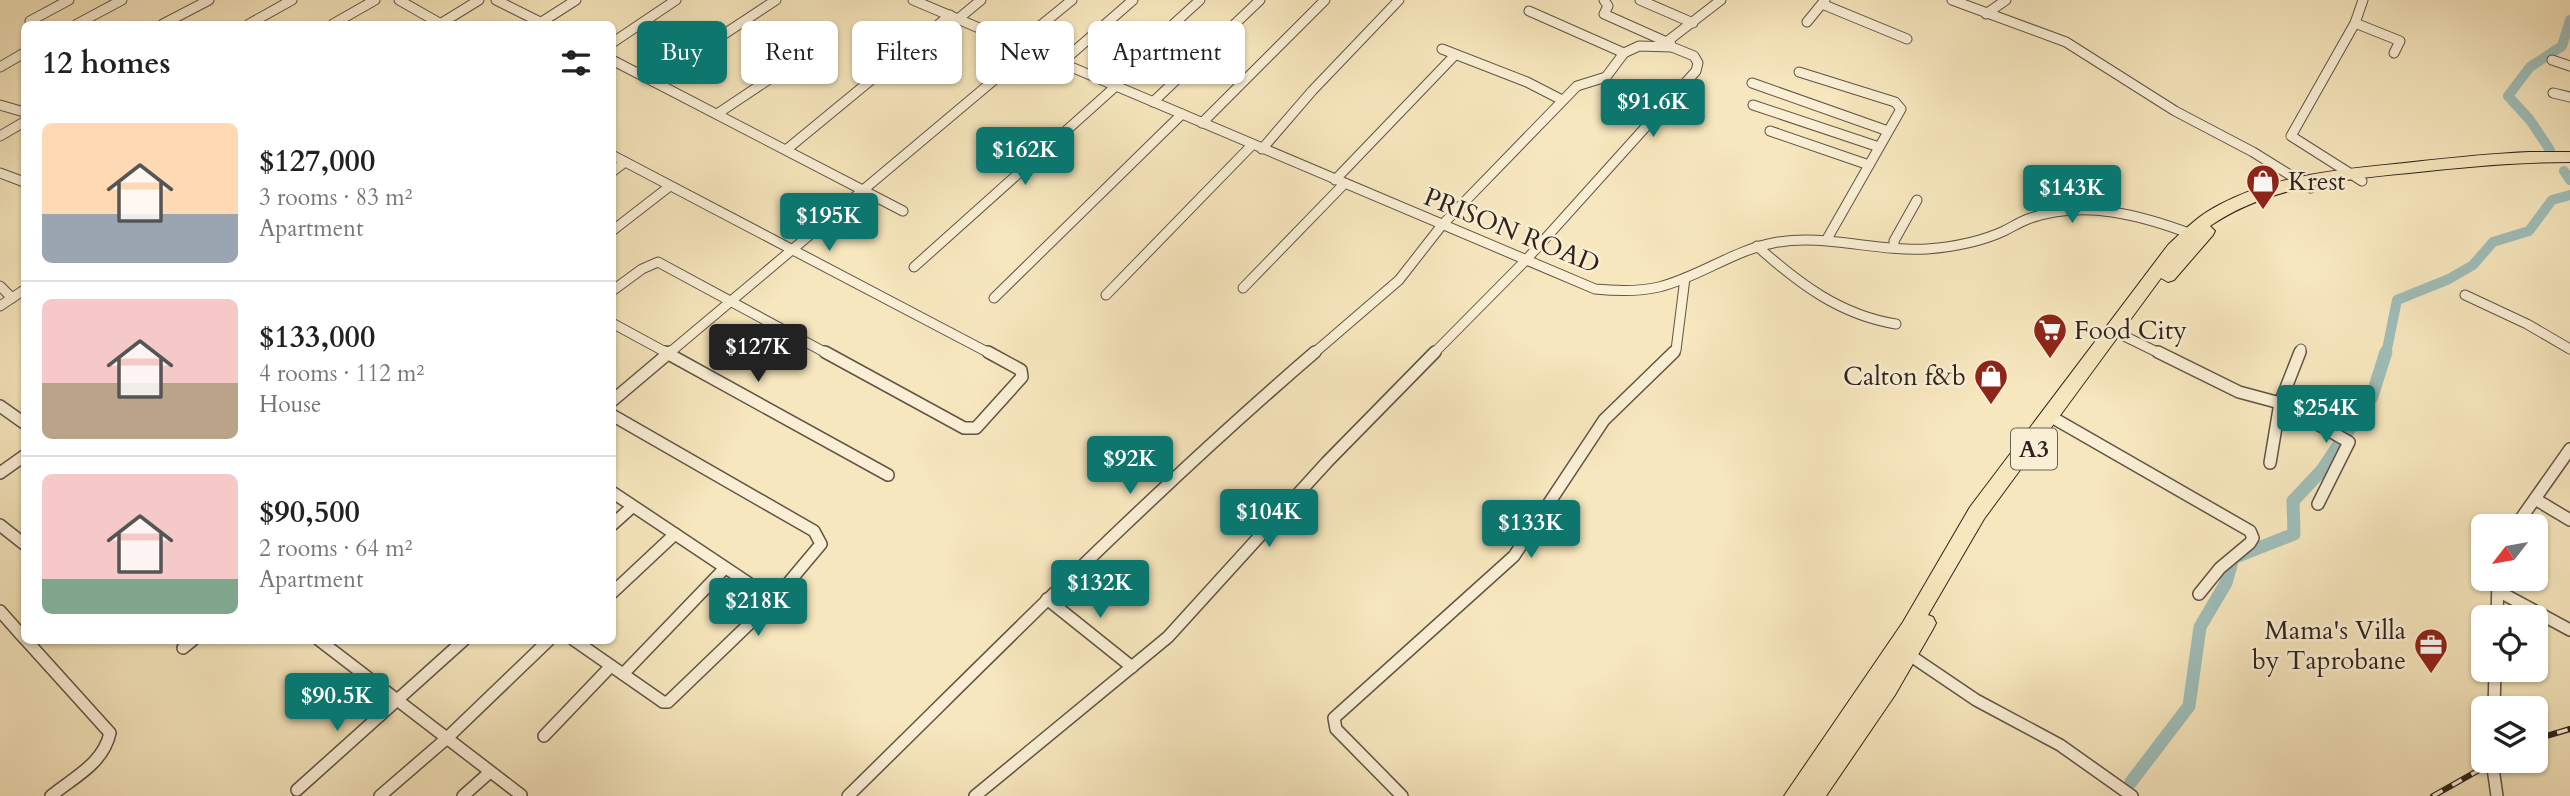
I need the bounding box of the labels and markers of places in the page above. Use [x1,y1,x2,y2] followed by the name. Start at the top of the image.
[1596,80,1710,139] pin: $91.6K
[976,128,1074,187] pin: $162K
[2244,162,2282,211] shop icon: Krest
[2288,164,2346,199] place label: Krest
[2023,166,2121,225] pin: $143K
[780,194,878,253] pin: $195K
[2031,311,2069,360] supermarket icon: Food City
[2074,313,2187,348] place label: Food City
[709,324,807,384] pin: $127K
[1972,357,2010,406] shop icon: Calton f&b
[1843,359,1966,394] place label: Calton f&b
[2277,386,2375,445] pin: $254K
[1089,436,1171,496] pin: $92K
[1220,490,1318,549] pin: $104K
[1482,500,1580,560] pin: $133K
[1051,560,1149,620] pin: $132K
[709,578,807,638] pin: $218K
[2252,613,2406,678] place label: Mama's Villa by Taprobane
[2412,626,2450,675] office icon: Mama's Villa by Taprobane
[280,674,394,733] pin: $90.5K

